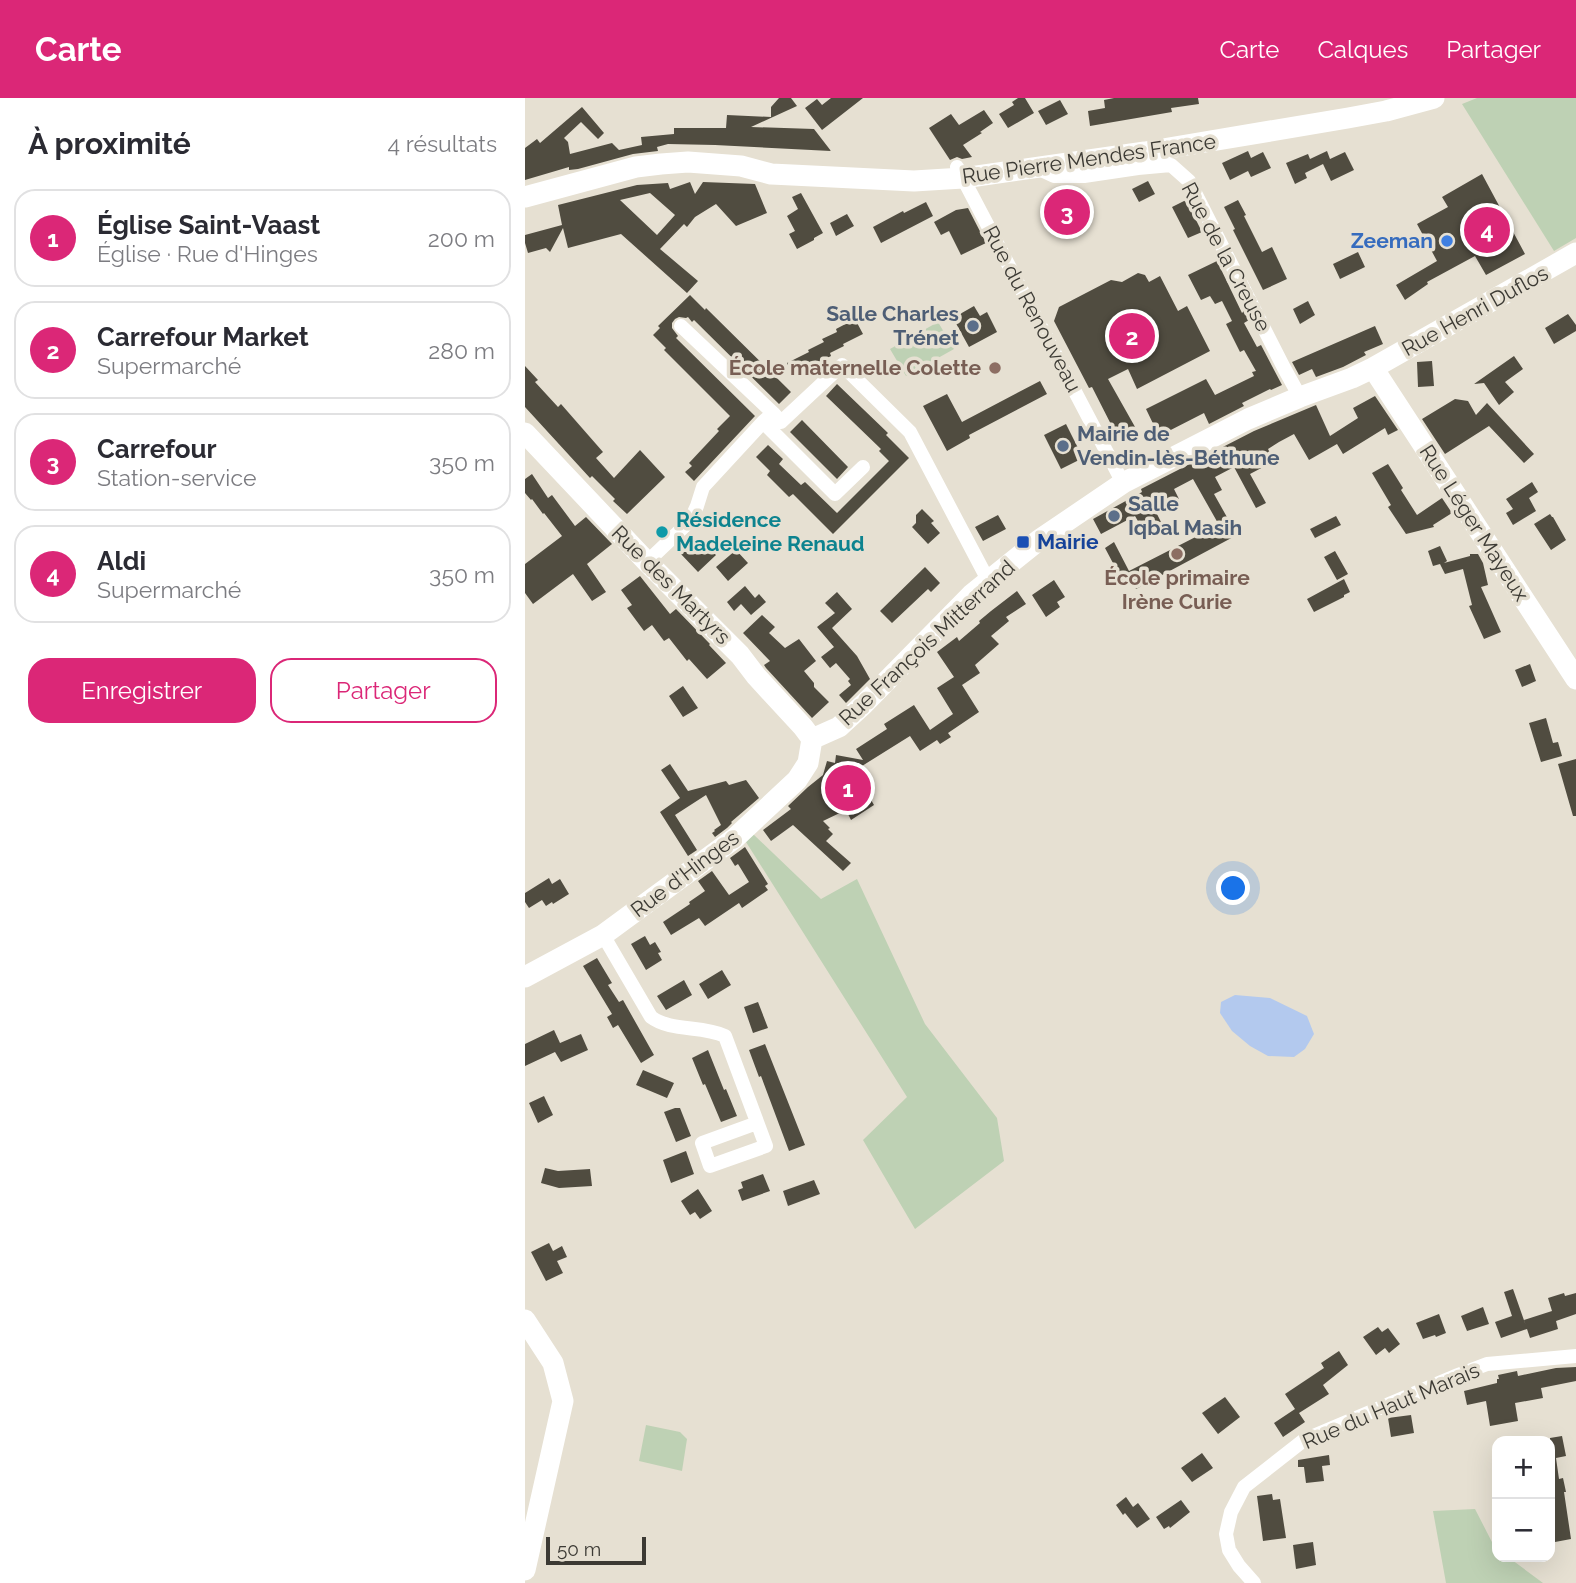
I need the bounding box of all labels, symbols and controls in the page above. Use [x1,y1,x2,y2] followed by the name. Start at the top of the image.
[35,30,122,69] text: Carte
[1220,35,1279,64] text: Carte
[1317,35,1408,64] text: Calques
[1446,35,1541,64] text: Partager
[28,126,191,161] text: À proximité
[961,128,1217,189] street label: Rue Pierre Mendes France
[387,130,497,157] text: 4 résultats
[1177,178,1276,336] street label: Rue de la Creuse
[1044,186,1090,238] pin: 3
[1464,204,1510,256] pin: 4
[97,210,320,240] text: Église Saint-Vaast
[978,221,1087,396] street label: Rue du Renouveau
[47,225,59,252] text: 1
[428,225,495,252] text: 200 m
[1351,228,1433,253] place label: Zeeman
[1439,233,1455,249] marker: Zeeman
[97,240,318,267] text: Église · Rue d'Hinges
[1397,260,1552,361] street label: Rue Henri Duflos
[826,301,959,350] place label: Salle Charles Trénet
[1109,310,1155,362] pin: 2
[965,318,981,334] marker: Salle Charles Trénet
[97,322,309,352] text: Carrefour Market
[47,337,59,364] text: 2
[428,337,495,364] text: 280 m
[97,352,241,379] text: Supermarché
[729,355,981,380] place label: École maternelle Colette
[987,360,1003,376] marker: École maternelle Colette
[1077,421,1280,470] place label: Mairie de Vendin-lès-Béthune
[97,434,217,464] text: Carrefour
[1055,438,1071,454] marker: Mairie de Vendin-lès-Béthune
[1415,440,1535,606] street label: Rue Léger Mayeux
[47,449,59,476] text: 3
[429,449,495,476] text: 350 m
[97,464,256,491] text: Station-service
[1128,491,1242,540] place label: Salle Iqbal Masih
[676,507,865,556] place label: Résidence Madeleine Renaud
[1106,508,1122,524] marker: Salle Iqbal Masih
[607,520,736,649] street label: Rue des Martyrs
[654,524,670,540] marker: Résidence Madeleine Renaud
[1037,529,1099,554] place label: Mairie
[1015,534,1031,550] marker: Mairie
[97,546,146,576] text: Aldi
[1169,546,1185,562] marker: École primaire Irène Curie
[834,555,1020,731] street label: Rue François Mitterrand
[46,561,60,588] text: 4
[429,561,495,588] text: 350 m
[1104,565,1250,614] place label: École primaire Irène Curie
[97,576,241,603] text: Supermarché
[28,658,256,723] button: Enregistrer
[270,658,497,723] button: Partager
[825,762,871,814] pin: 1
[626,825,744,922] street label: Rue d'Hinges
[1216,871,1250,905] your location
[1299,1357,1483,1454] street label: Rue du Haut Marais
[1492,1436,1555,1562] map controls
[1492,1436,1555,1499] button: +
[1492,1499,1555,1562] button: −
[546,1534,646,1566] scale bar
[557,1538,601,1560] text: 50 m

